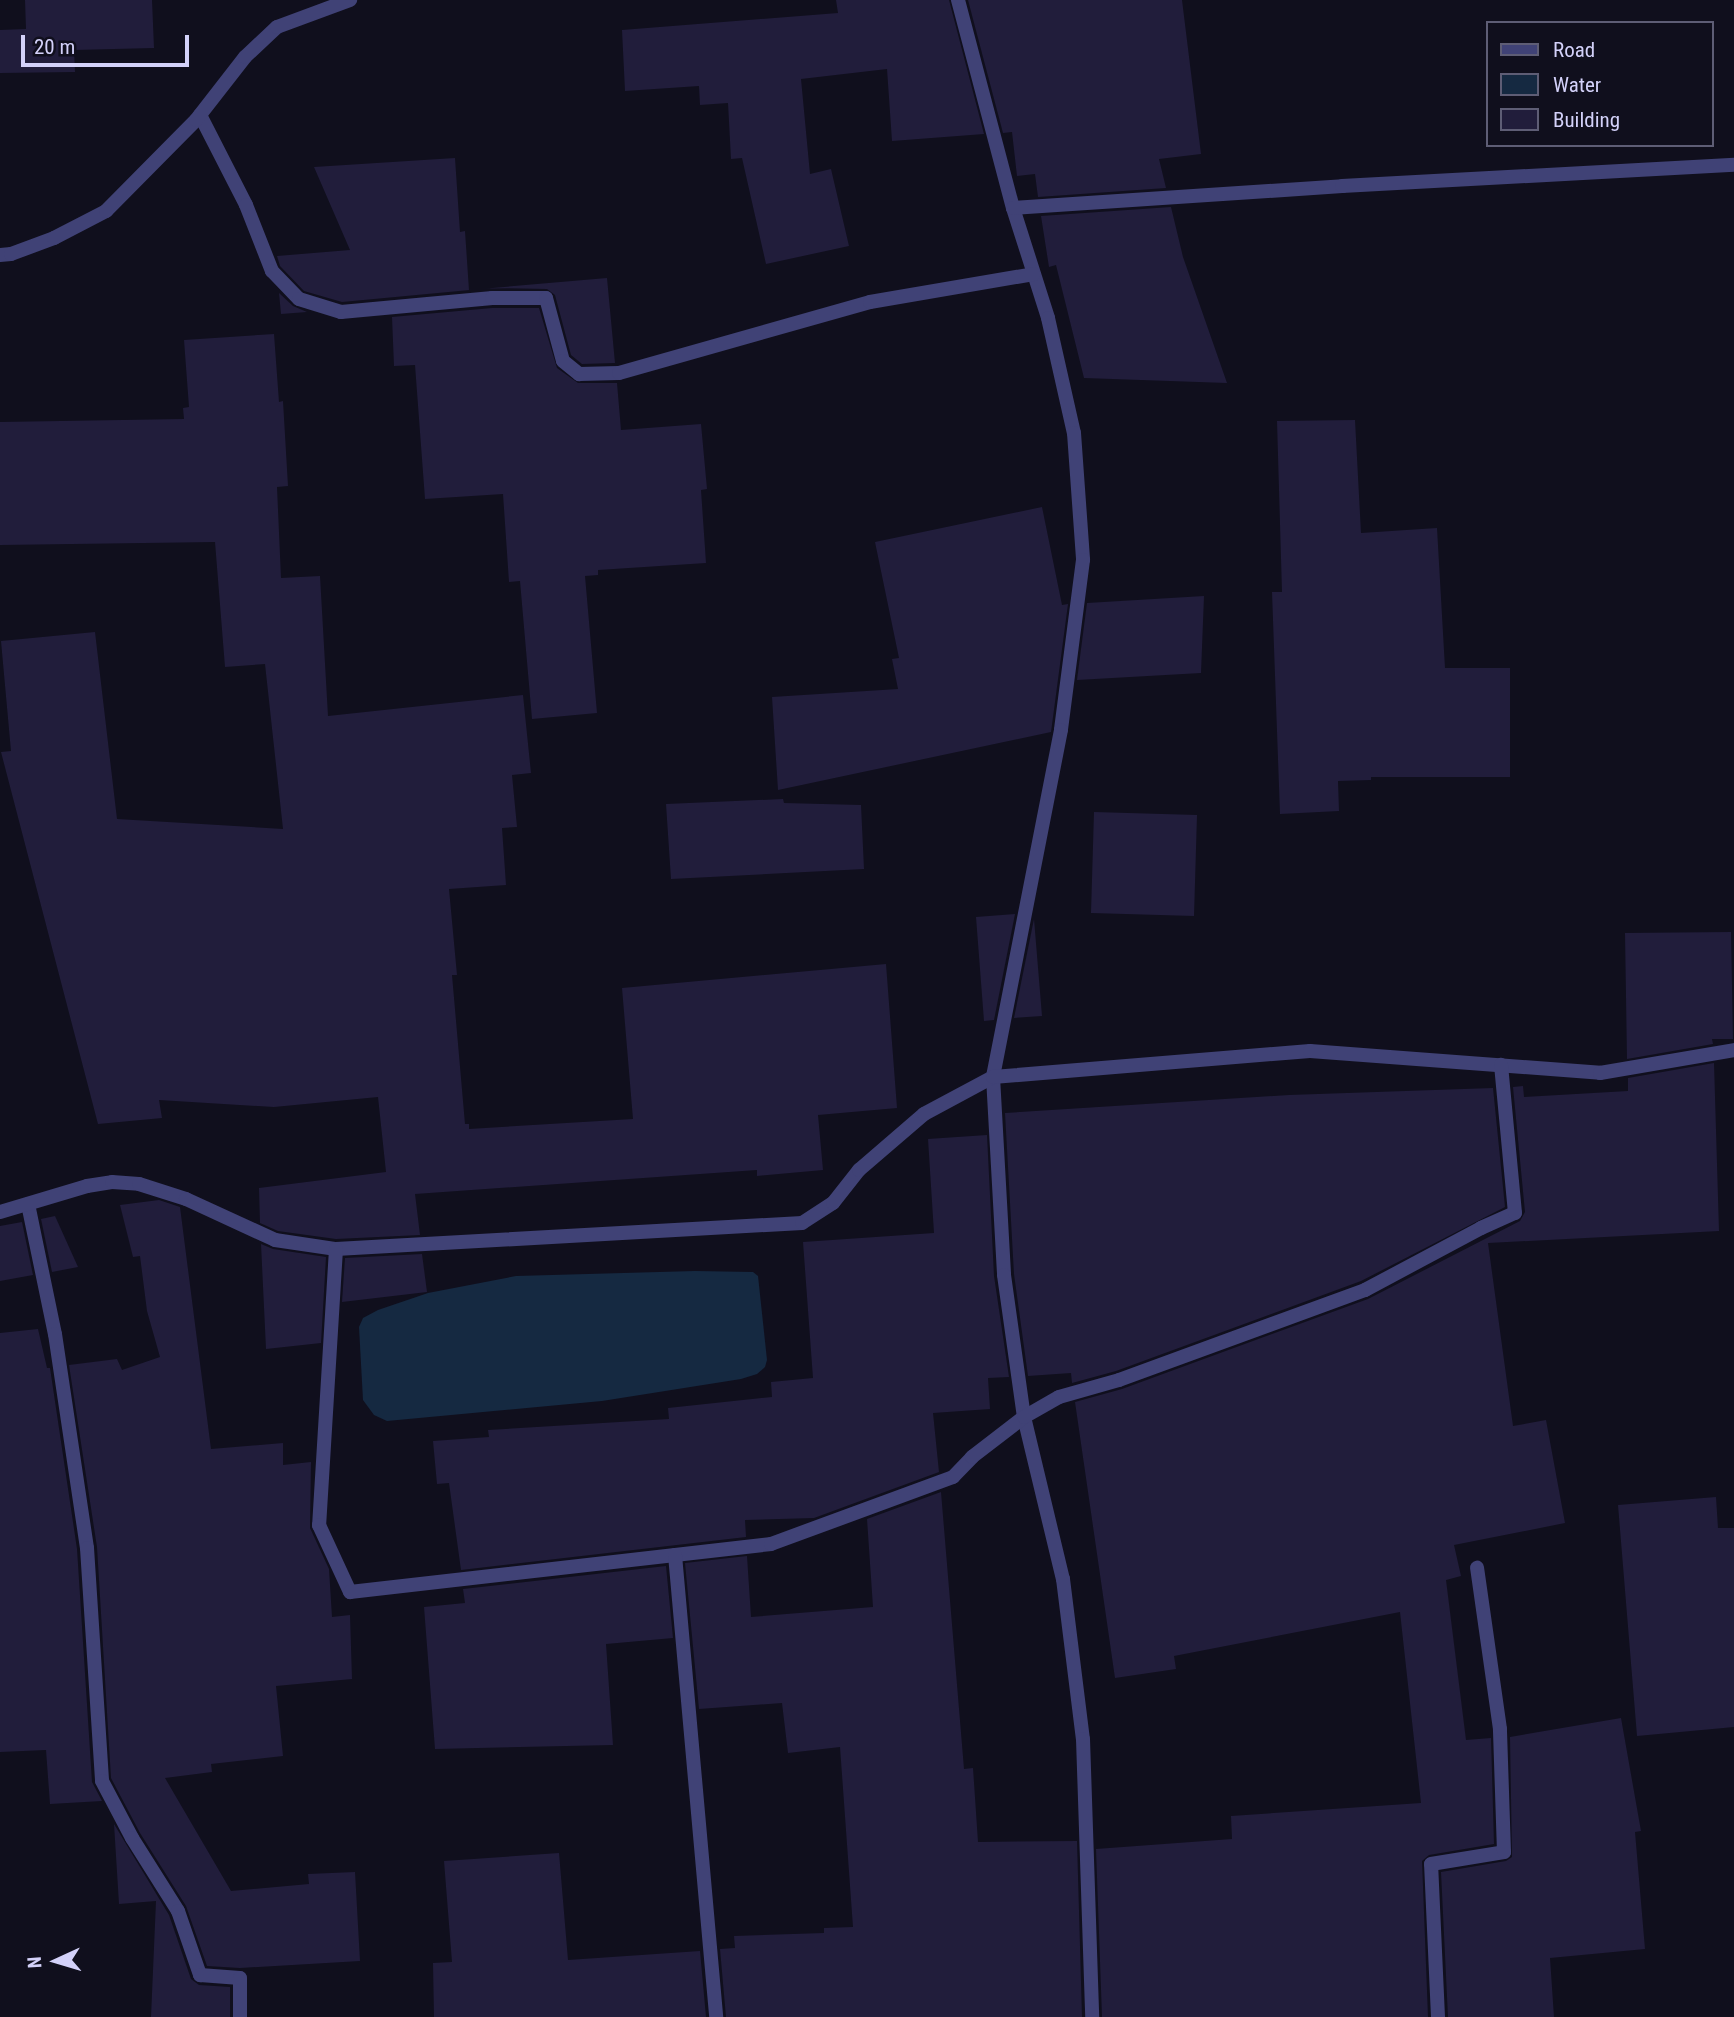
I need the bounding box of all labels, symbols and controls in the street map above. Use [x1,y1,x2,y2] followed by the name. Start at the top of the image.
[24,21,192,65] scale bar
[1486,21,1713,147] legend
[34,35,75,59] text: 20 m
[1553,38,1595,62] text: Road
[1553,73,1601,97] text: Water
[1553,108,1620,132] text: Building
[21,1926,91,1996] north arrow
[23,1956,46,1969] text: N

